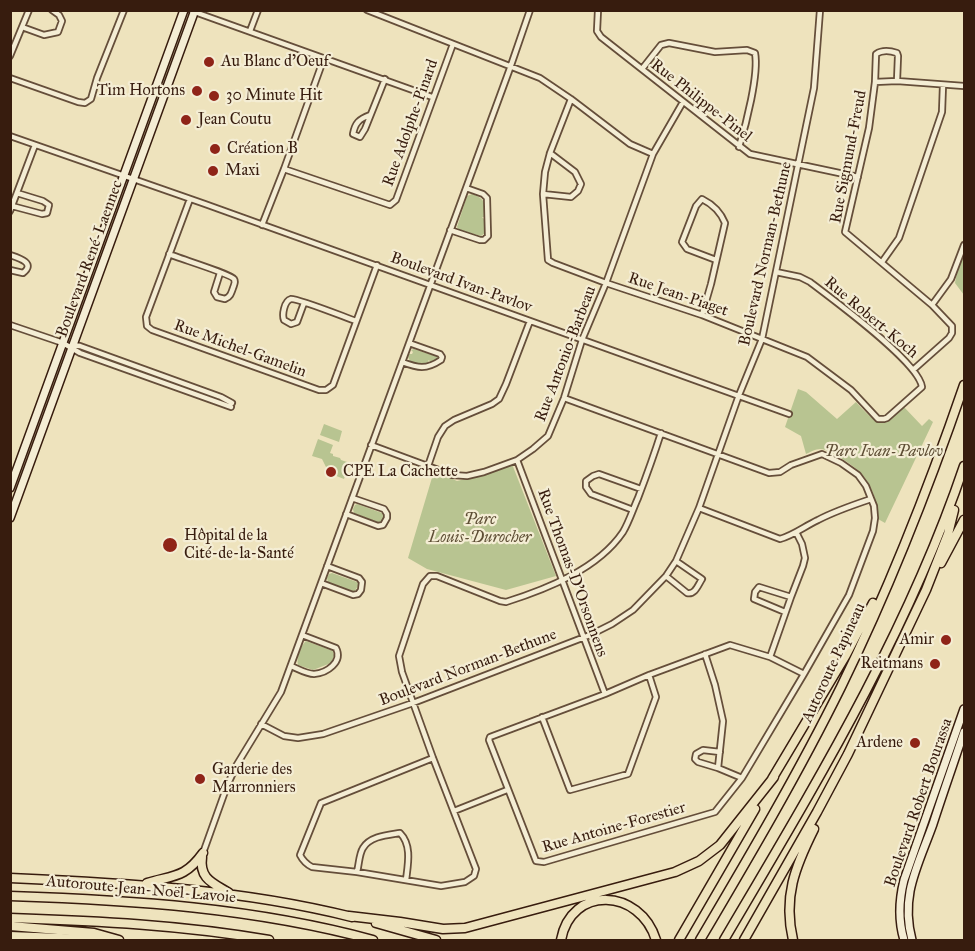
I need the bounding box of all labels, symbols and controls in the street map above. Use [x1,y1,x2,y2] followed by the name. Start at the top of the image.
[221,52,329,72] place label: Au Blanc d'Oeuf
[202,55,216,69] marker: Au Blanc d'Oeuf
[646,55,756,147] street label: Rue Philippe-Pinel
[379,57,443,189] street label: Rue Adolphe-Pinard
[97,81,185,101] place label: Tim Hortons
[190,84,204,98] marker: Tim Hortons
[226,86,323,106] place label: 30 Minute Hit
[207,89,221,103] marker: 30 Minute Hit
[827,89,871,225] street label: Rue Sigmund-Freud
[198,110,271,130] place label: Jean Coutu
[179,113,193,127] marker: Jean Coutu
[227,139,298,159] place label: Création B
[208,142,222,156] marker: Création B
[735,160,797,348] street label: Boulevard Norman-Bethune
[225,161,260,181] place label: Maxi
[206,164,220,178] marker: Maxi
[53,178,127,340] street label: Boulevard René-Laennec
[388,248,534,318] street label: Boulevard Ivan-Pavlov
[625,269,731,321] street label: Rue Jean-Piaget
[820,273,922,363] street label: Rue Robert-Koch
[531,283,601,425] street label: Rue Antonio-Barbeau
[171,316,309,382] street label: Rue Michel-Gamelin
[825,442,943,462] park label: Parc Ivan-Pavlov
[343,462,458,482] place label: CPE La Cachette
[324,465,338,479] marker: CPE La Cachette
[533,486,611,660] street label: Rue Thomas-D'Orsonnens
[429,510,531,548] park label: Parc Louis-Durocher
[184,526,294,564] place label: Hôpital de la Cité-de-la-Santé
[161,536,179,554] marker: Hôpital de la Cité-de-la-Santé
[798,600,870,726] street label: Autoroute Papineau
[377,625,559,711] street label: Boulevard Norman-Bethune
[899,630,934,650] place label: Amir
[939,633,953,647] marker: Amir
[860,654,923,674] place label: Reitmans
[928,657,942,671] marker: Reitmans
[881,716,957,890] street label: Boulevard Robert Bourassa
[856,733,903,753] place label: Ardene
[908,736,922,750] marker: Ardene
[212,760,295,798] place label: Garderie des Marronniers
[193,772,207,786] marker: Garderie des Marronniers
[540,798,688,858] street label: Rue Antoine-Forestier
[45,872,237,908] street label: Autoroute Jean-Noël-Lavoie

